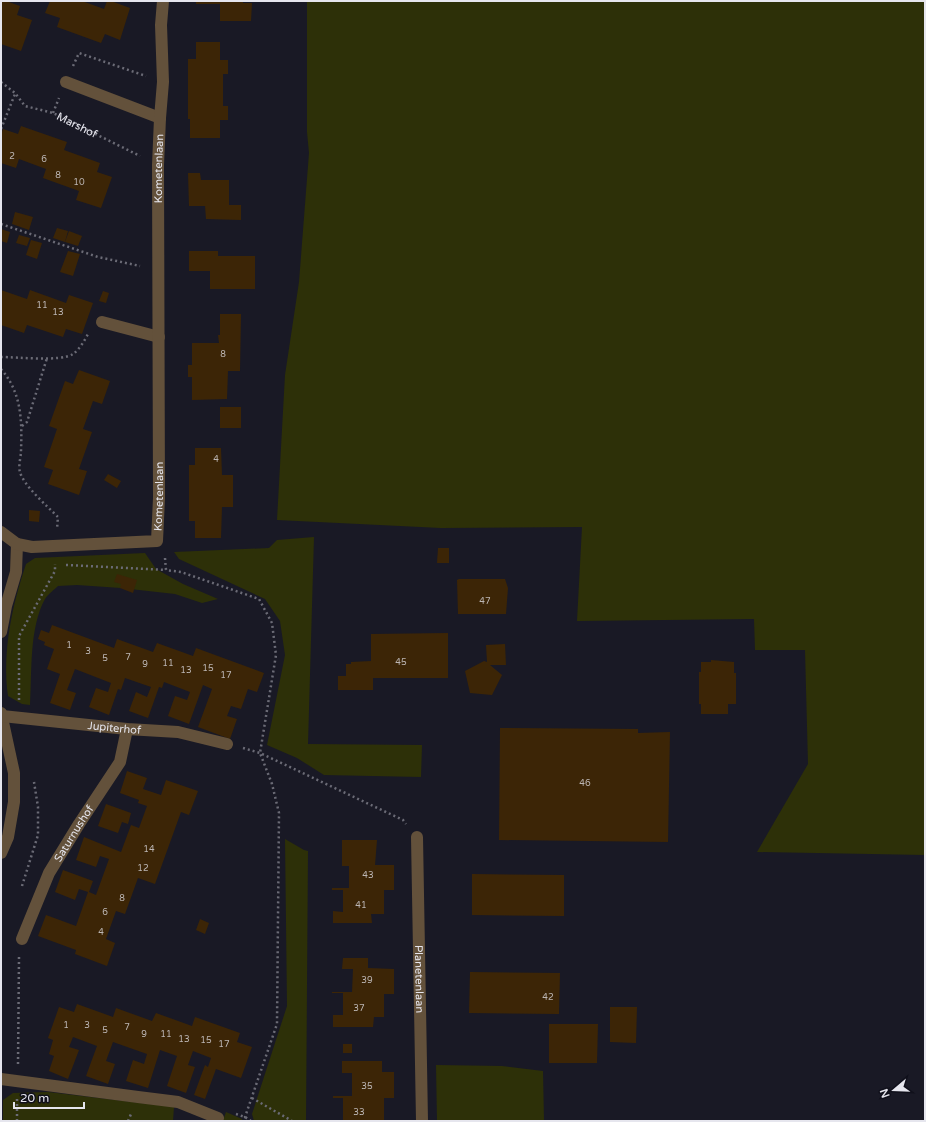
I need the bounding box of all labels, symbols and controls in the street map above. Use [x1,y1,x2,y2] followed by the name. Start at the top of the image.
[54,110,100,141] street label: Marshof
[152,134,166,203] street label: Kometenlaan
[9,151,15,162] house number: 2
[41,154,47,165] house number: 6
[55,170,61,181] house number: 8
[73,177,85,188] house number: 10
[36,300,48,311] house number: 11
[52,307,64,318] house number: 13
[220,349,226,360] house number: 8
[213,454,219,465] house number: 4
[151,462,166,531] street label: Kometenlaan
[479,596,491,607] house number: 47
[66,640,72,651] house number: 1
[85,646,91,657] house number: 3
[125,652,131,663] house number: 7
[102,653,108,664] house number: 5
[395,657,407,668] house number: 45
[162,658,174,669] house number: 11
[142,659,148,670] house number: 9
[202,663,214,674] house number: 15
[180,665,192,676] house number: 13
[220,670,232,681] house number: 17
[87,719,142,737] street label: Jupiterhof
[579,778,591,789] house number: 46
[52,802,97,864] street label: Saturnushof
[143,844,155,855] house number: 14
[137,863,149,874] house number: 12
[362,870,374,881] house number: 43
[119,893,125,904] house number: 8
[355,900,367,911] house number: 41
[102,907,108,918] house number: 6
[98,927,104,938] house number: 4
[412,945,426,1013] street label: Planetenlaan
[361,975,373,986] house number: 39
[542,992,554,1003] house number: 42
[353,1003,365,1014] house number: 37
[63,1020,69,1031] house number: 1
[84,1020,90,1031] house number: 3
[124,1022,130,1033] house number: 7
[102,1025,108,1036] house number: 5
[141,1029,147,1040] house number: 9
[160,1029,172,1040] house number: 11
[178,1034,190,1045] house number: 13
[200,1035,212,1046] house number: 15
[218,1039,230,1050] house number: 17
[874,1070,914,1110] north arrow
[361,1081,373,1092] house number: 35
[14,1084,84,1110] scale bar
[877,1087,893,1099] text: N
[20,1091,49,1105] text: 20 m
[353,1107,365,1118] house number: 33

